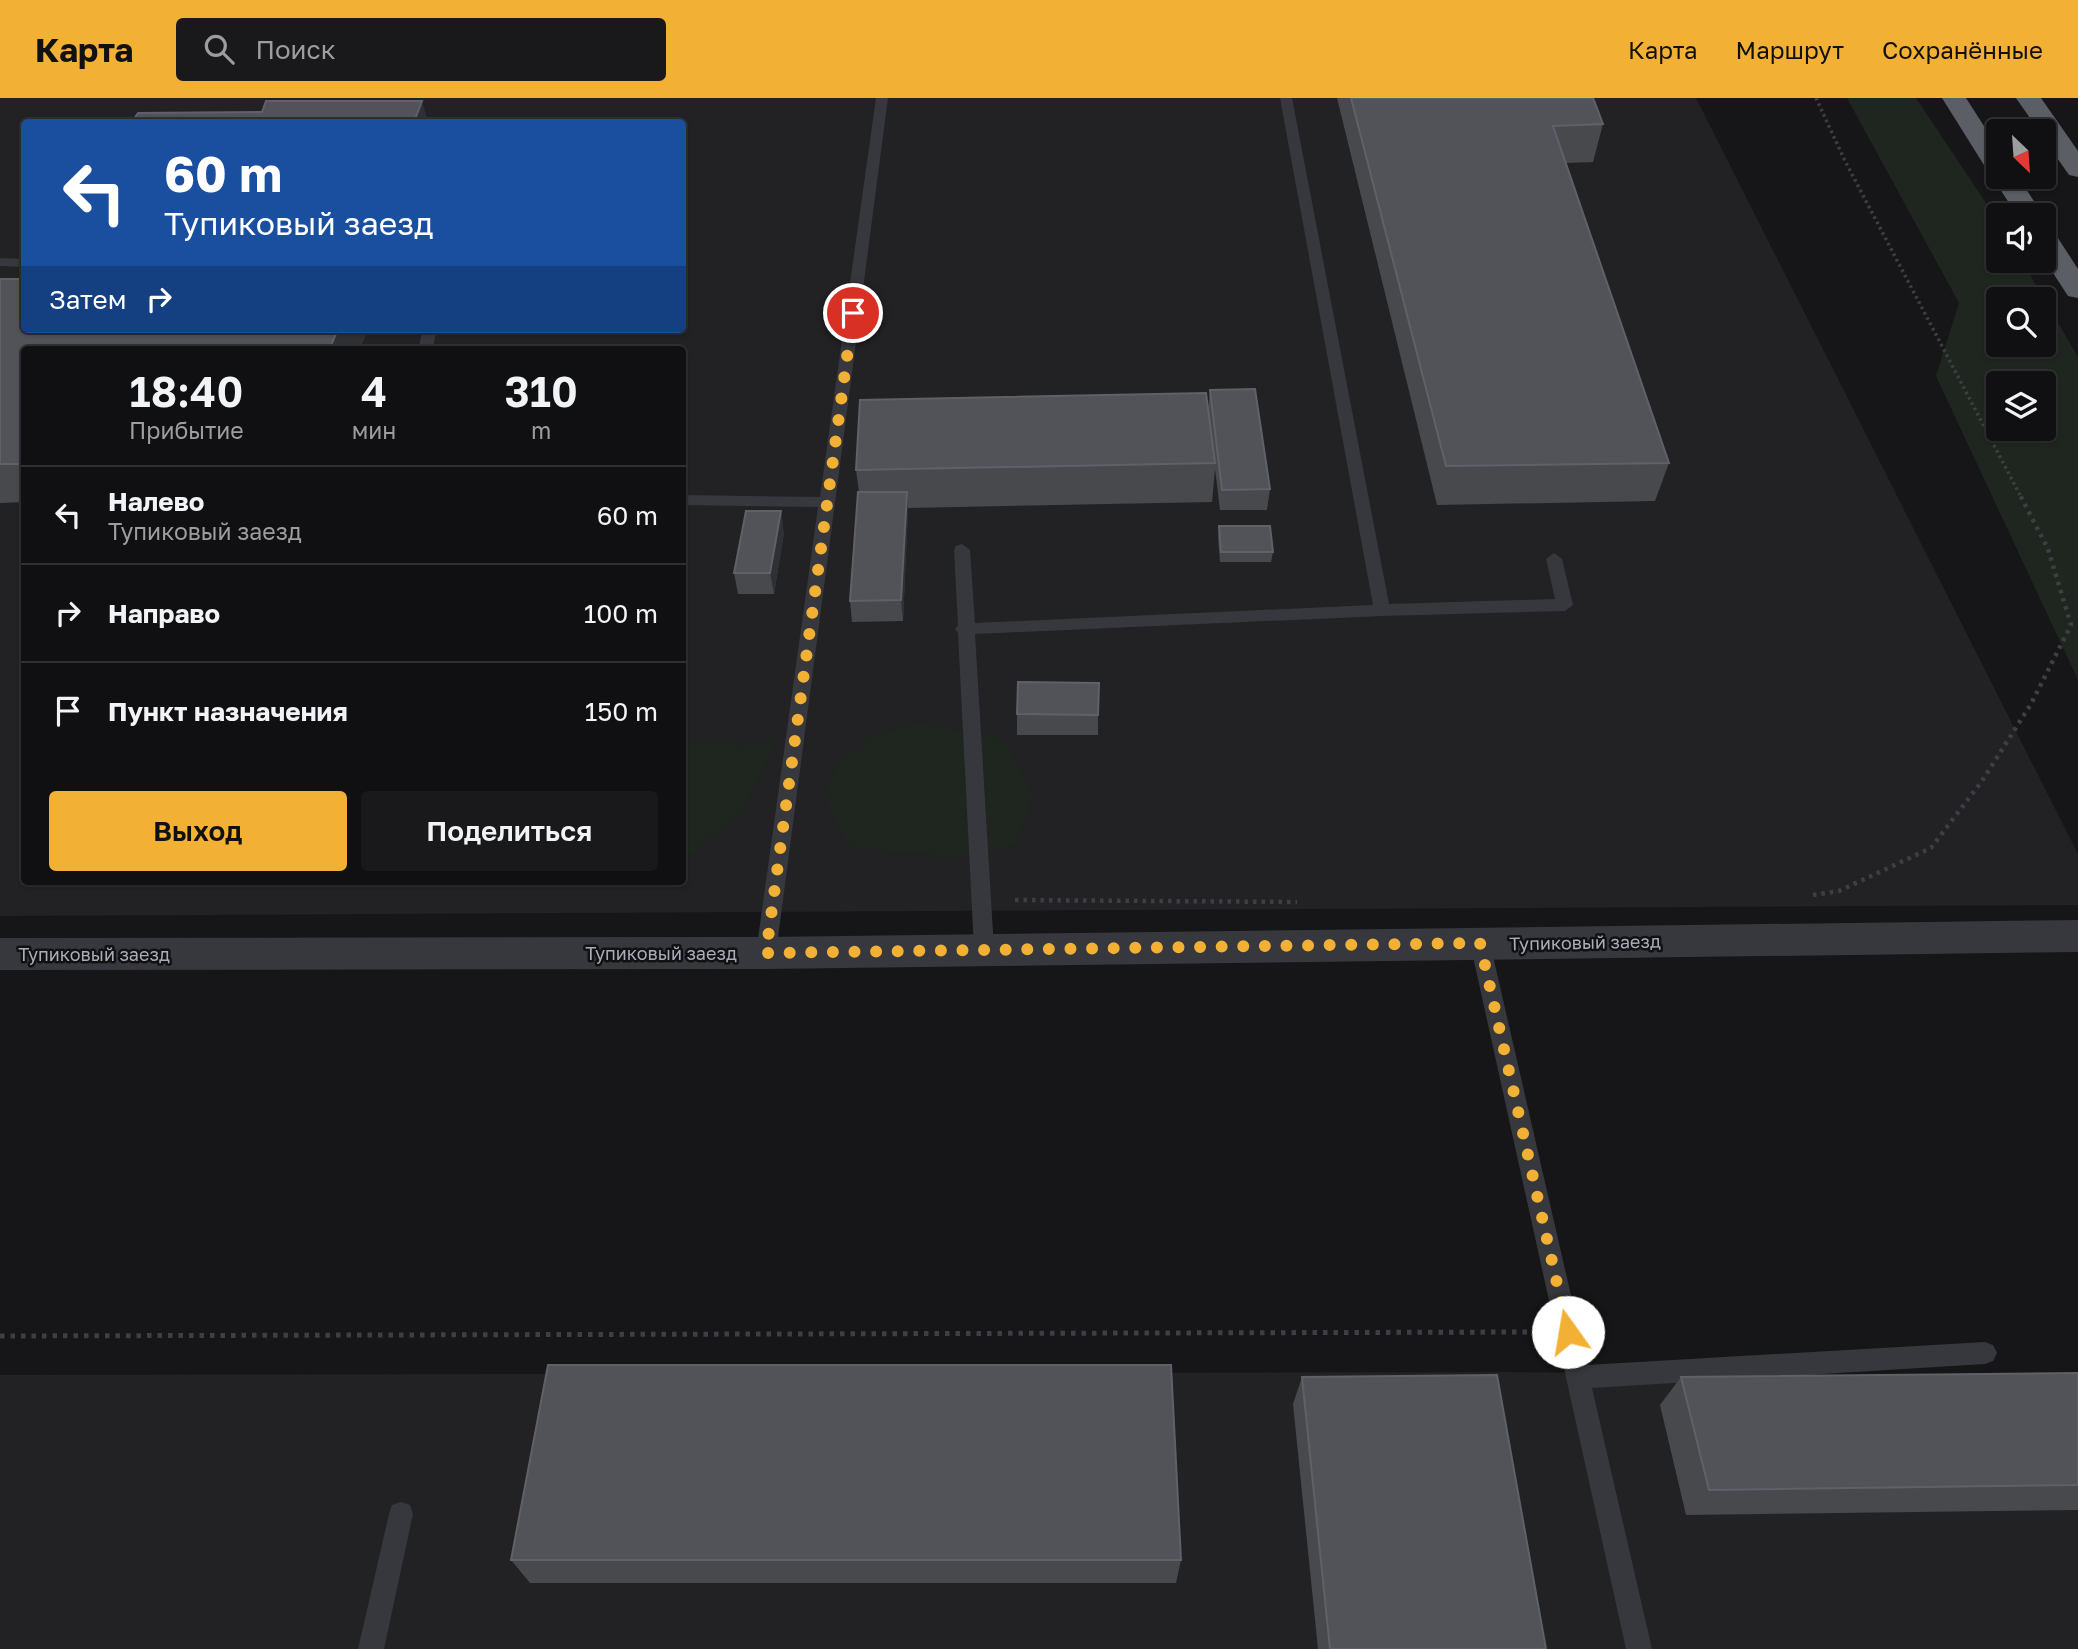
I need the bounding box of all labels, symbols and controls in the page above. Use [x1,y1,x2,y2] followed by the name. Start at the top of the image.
[176,18,666,81] search box
[35,30,134,69] text: Карта
[200,30,238,68] icon: search
[256,34,336,65] text: Поиск
[1628,35,1698,64] text: Карта
[1736,35,1844,64] text: Маршрут
[1882,35,2043,64] text: Сохранённые
[1986,119,2056,189] north arrow
[1986,119,2056,441] map controls
[164,144,282,203] text: 60 m
[49,147,140,238] icon: left
[1986,203,2056,273] button: sound
[164,204,433,242] text: Тупиковый заезд
[140,280,178,318] icon: right
[823,283,883,343] pin
[49,284,126,315] text: Затем
[1986,287,2056,357] button: search
[834,294,872,332] icon: arrive
[129,366,243,416] text: 18:40
[361,366,387,416] text: 4
[505,366,578,416] text: 310
[1986,371,2056,441] button: layers
[129,416,244,444] text: Прибытие
[352,416,396,444] text: мин
[531,416,551,444] text: m
[108,486,204,517] text: Налево
[49,496,87,534] icon: left
[597,500,658,531] text: 60 m
[108,517,302,545] text: Тупиковый заезд
[49,594,87,632] icon: right
[108,598,220,629] text: Направо
[584,598,658,629] text: 100 m
[49,692,87,730] icon: arrive
[108,696,348,727] text: Пункт назначения
[585,696,658,727] text: 150 m
[49,791,347,871] button: Выход
[361,791,658,871] button: Поделиться
[1509,930,1661,954] street label: Тупиковый заезд
[585,942,737,964] street label: Тупиковый заезд
[18,943,170,965] street label: Тупиковый заезд
[1531,1295,1605,1369] position arrow

